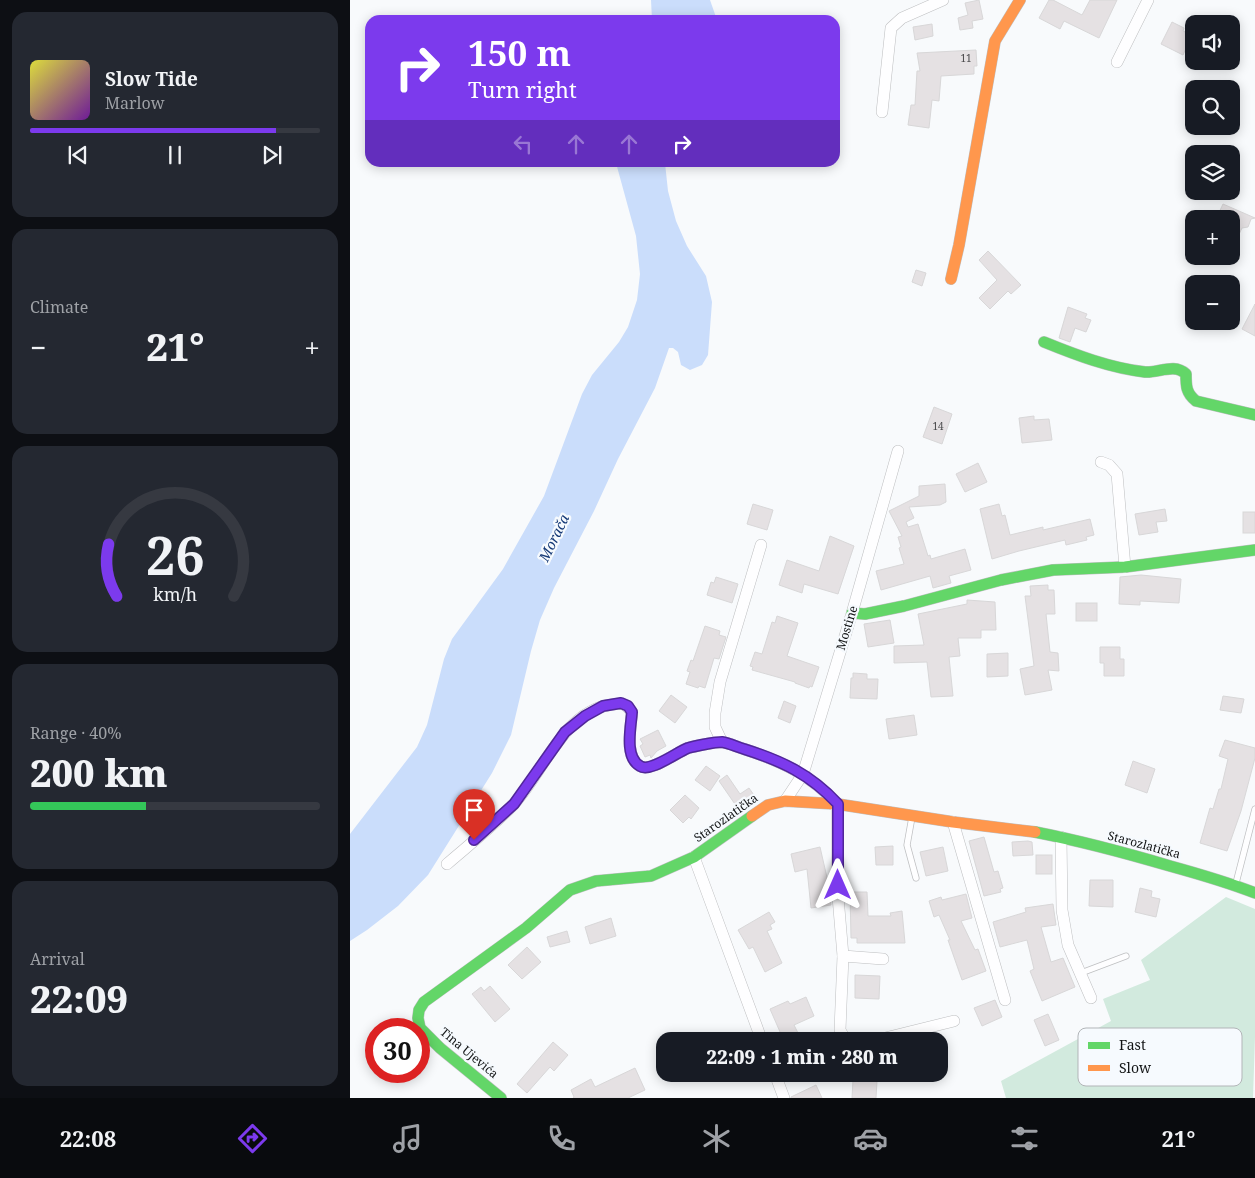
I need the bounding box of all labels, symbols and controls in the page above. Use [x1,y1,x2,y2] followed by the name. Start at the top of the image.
[1185,15,1240,330] map controls
[1185,15,1240,70] button: sound
[468,29,571,76] text: 150 m
[385,35,450,100] icon: right
[960,51,972,65] house number: 11
[105,66,198,92] text: Slow Tide
[468,74,577,104] text: Turn right
[1185,80,1240,135] button: search
[105,92,165,114] text: Marlow
[509,130,537,158] icon: left
[562,130,590,158] icon: ahead
[615,130,643,158] icon: ahead
[668,130,696,158] icon: right
[64,141,92,169] icon: previous
[161,141,189,169] icon: pause
[258,141,286,169] icon: next
[1185,145,1240,200] button: layers
[1185,210,1240,265] button: +
[1185,275,1240,330] button: −
[30,296,88,318] text: Climate
[146,320,204,372] text: 21°
[30,328,46,366] text: −
[304,328,320,366] text: +
[932,419,944,433] house number: 14
[534,510,574,566] water label: Morača
[146,519,204,590] text: 26
[153,582,197,606] text: km/h
[832,603,861,652] street label: Mostine
[30,722,122,744] text: Range · 40%
[30,746,168,798] text: 200 km
[453,789,495,840] pin
[690,789,761,846] street label: Starozlatička
[460,796,488,824] icon: arrive
[1106,827,1183,862] street label: Starozlatička
[811,858,863,910] position arrow
[30,948,85,970] text: Arrival
[30,972,128,1024] text: 22:09
[365,1018,430,1083] speed limit sign: 30
[437,1023,502,1082] street label: Tina Ujevića
[1078,1028,1242,1086] legend
[1119,1035,1146,1054] text: Fast
[706,1044,898,1070] text: 22:09 · 1 min · 280 m
[1119,1058,1152,1077] text: Slow
[235,1121,270,1156] icon: directions
[390,1121,425,1156] icon: music
[544,1121,579,1156] icon: phone
[699,1121,734,1156] icon: climate
[853,1121,888,1156] icon: car
[1007,1121,1042,1156] icon: filters
[60,1123,116,1153] text: 22:08
[1162,1123,1195,1153] text: 21°

